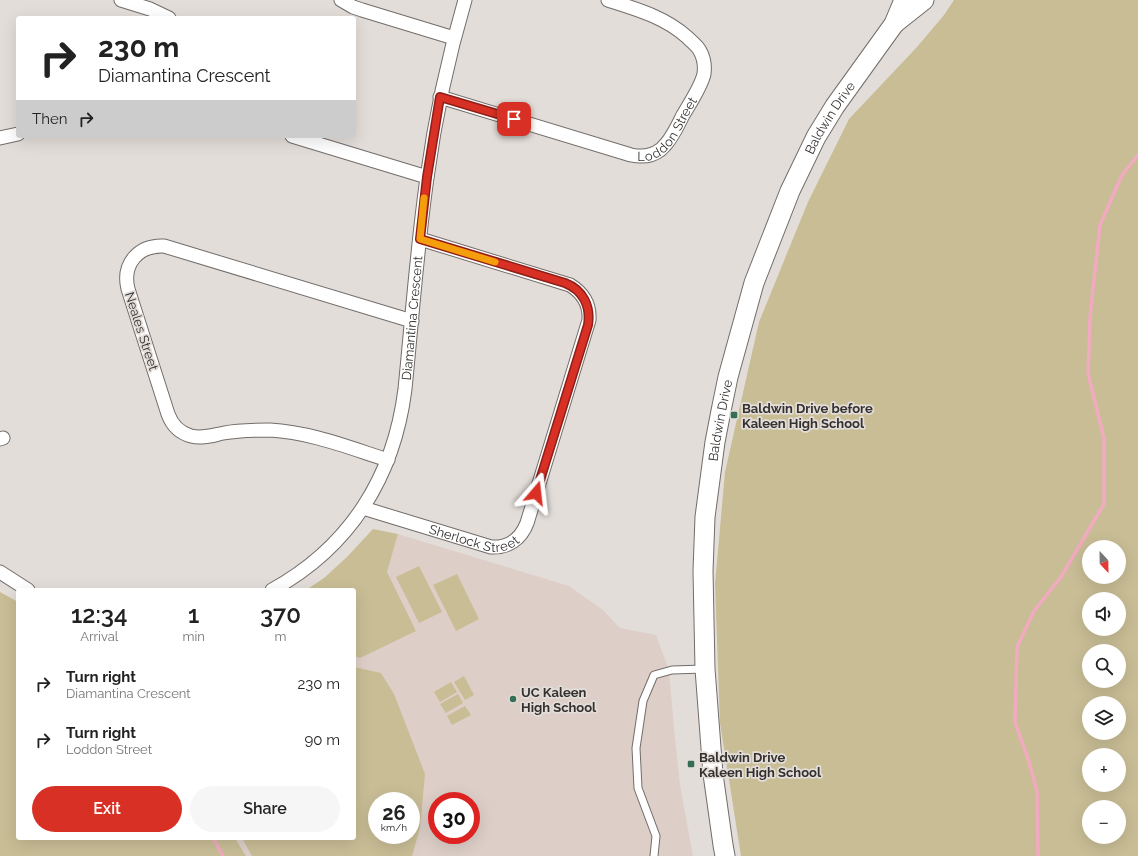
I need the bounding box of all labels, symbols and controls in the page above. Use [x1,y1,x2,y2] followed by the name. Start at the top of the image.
[98,31,179,64] text: 230 m
[32,32,84,84] icon: right
[98,65,271,86] text: Diamantina Crescent
[802,78,858,157] street label: Baldwin Drive
[637,94,700,164] street label: Loddon Street
[497,102,531,136] pin
[75,108,97,130] icon: right
[503,108,525,130] icon: arrive
[32,110,67,128] text: Then
[399,255,426,381] street label: Diamantina Crescent
[122,290,161,373] street label: Neales Street
[706,378,735,462] street label: Baldwin Drive
[742,401,873,431] place label: Baldwin Drive before Kaleen High School
[729,410,739,420] marker: Baldwin Drive before Kaleen High School
[515,472,557,514] position arrow
[427,522,523,555] street label: Sherlock Street
[1082,540,1126,584] north arrow
[1082,540,1126,844] map controls
[1082,592,1126,636] button: sound
[71,600,128,629] text: 12:34
[188,600,199,629] text: 1
[260,600,301,629] text: 370
[80,629,118,644] text: Arrival
[183,629,205,644] text: min
[274,629,286,644] text: m
[1082,644,1126,688] button: search
[66,668,136,686] text: Turn right
[32,673,54,695] icon: right
[297,675,340,693] text: 230 m
[521,685,597,715] place label: UC Kaleen High School
[66,686,191,701] text: Diamantina Crescent
[508,694,518,704] marker: UC Kaleen High School
[1082,696,1126,740] button: layers
[66,724,136,742] text: Turn right
[32,729,54,751] icon: right
[304,731,340,749] text: 90 m
[66,742,152,757] text: Loddon Street
[1082,748,1126,792] button: +
[699,750,822,780] place label: Baldwin Drive Kaleen High School
[686,759,696,769] marker: Baldwin Drive Kaleen High School
[32,786,182,832] button: Exit
[190,786,340,832] button: Share
[428,792,480,844] speed limit sign: 30
[1082,800,1126,844] button: −
[382,801,406,825] text: 26
[381,822,407,833] text: km/h

